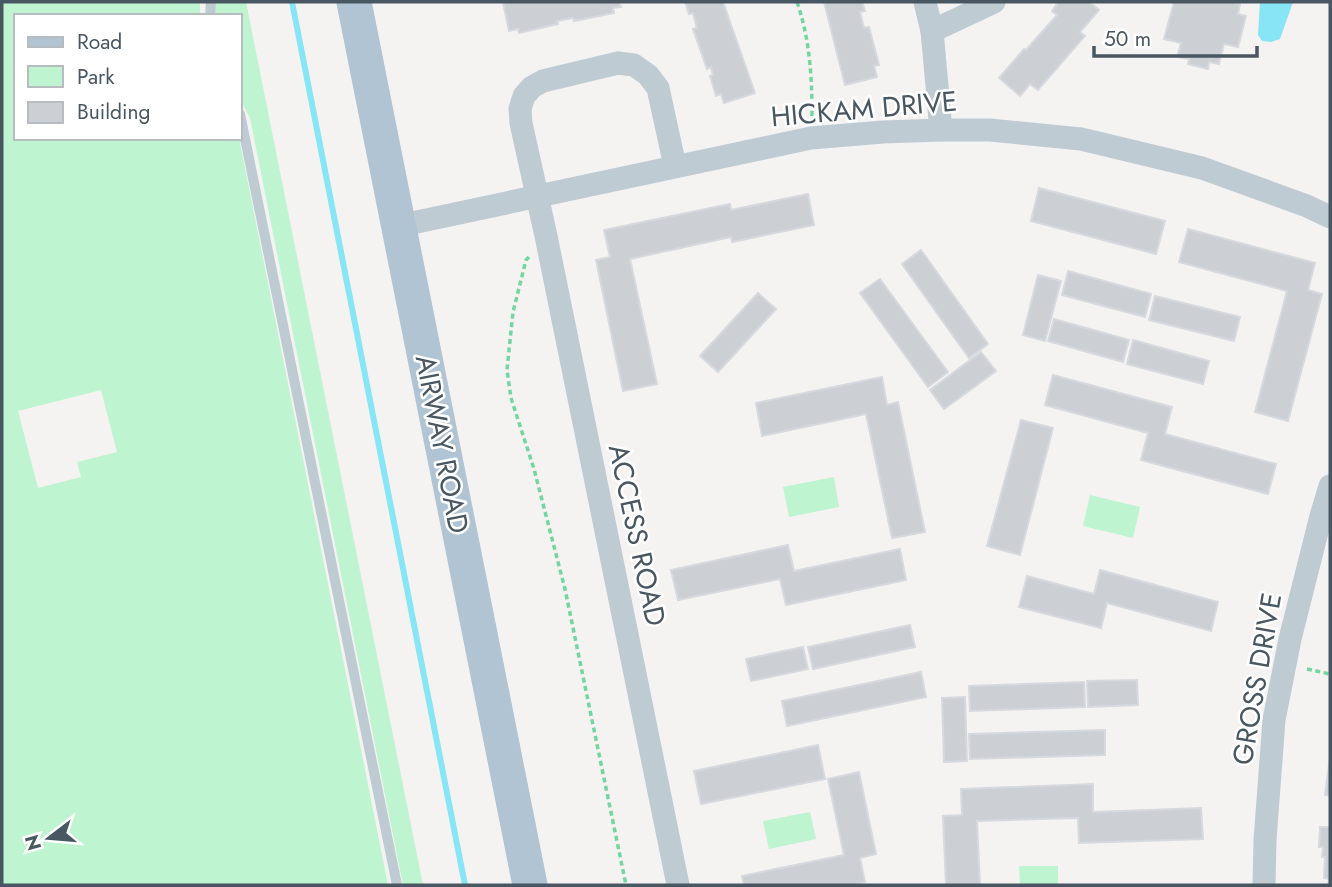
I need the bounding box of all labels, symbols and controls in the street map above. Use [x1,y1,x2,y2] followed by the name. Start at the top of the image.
[14,14,242,140] legend
[1094,14,1257,58] scale bar
[1104,24,1151,54] text: 50 m
[77,27,122,57] text: Road
[77,62,115,92] text: Park
[769,80,959,138] street label: HICKAM DRIVE
[77,97,150,127] text: Building
[405,351,479,537] street label: AIRWAY ROAD
[598,440,676,630] street label: ACCESS ROAD
[1222,590,1292,768] street label: GROSS DRIVE
[14,803,84,873] north arrow
[18,832,48,854] text: N

